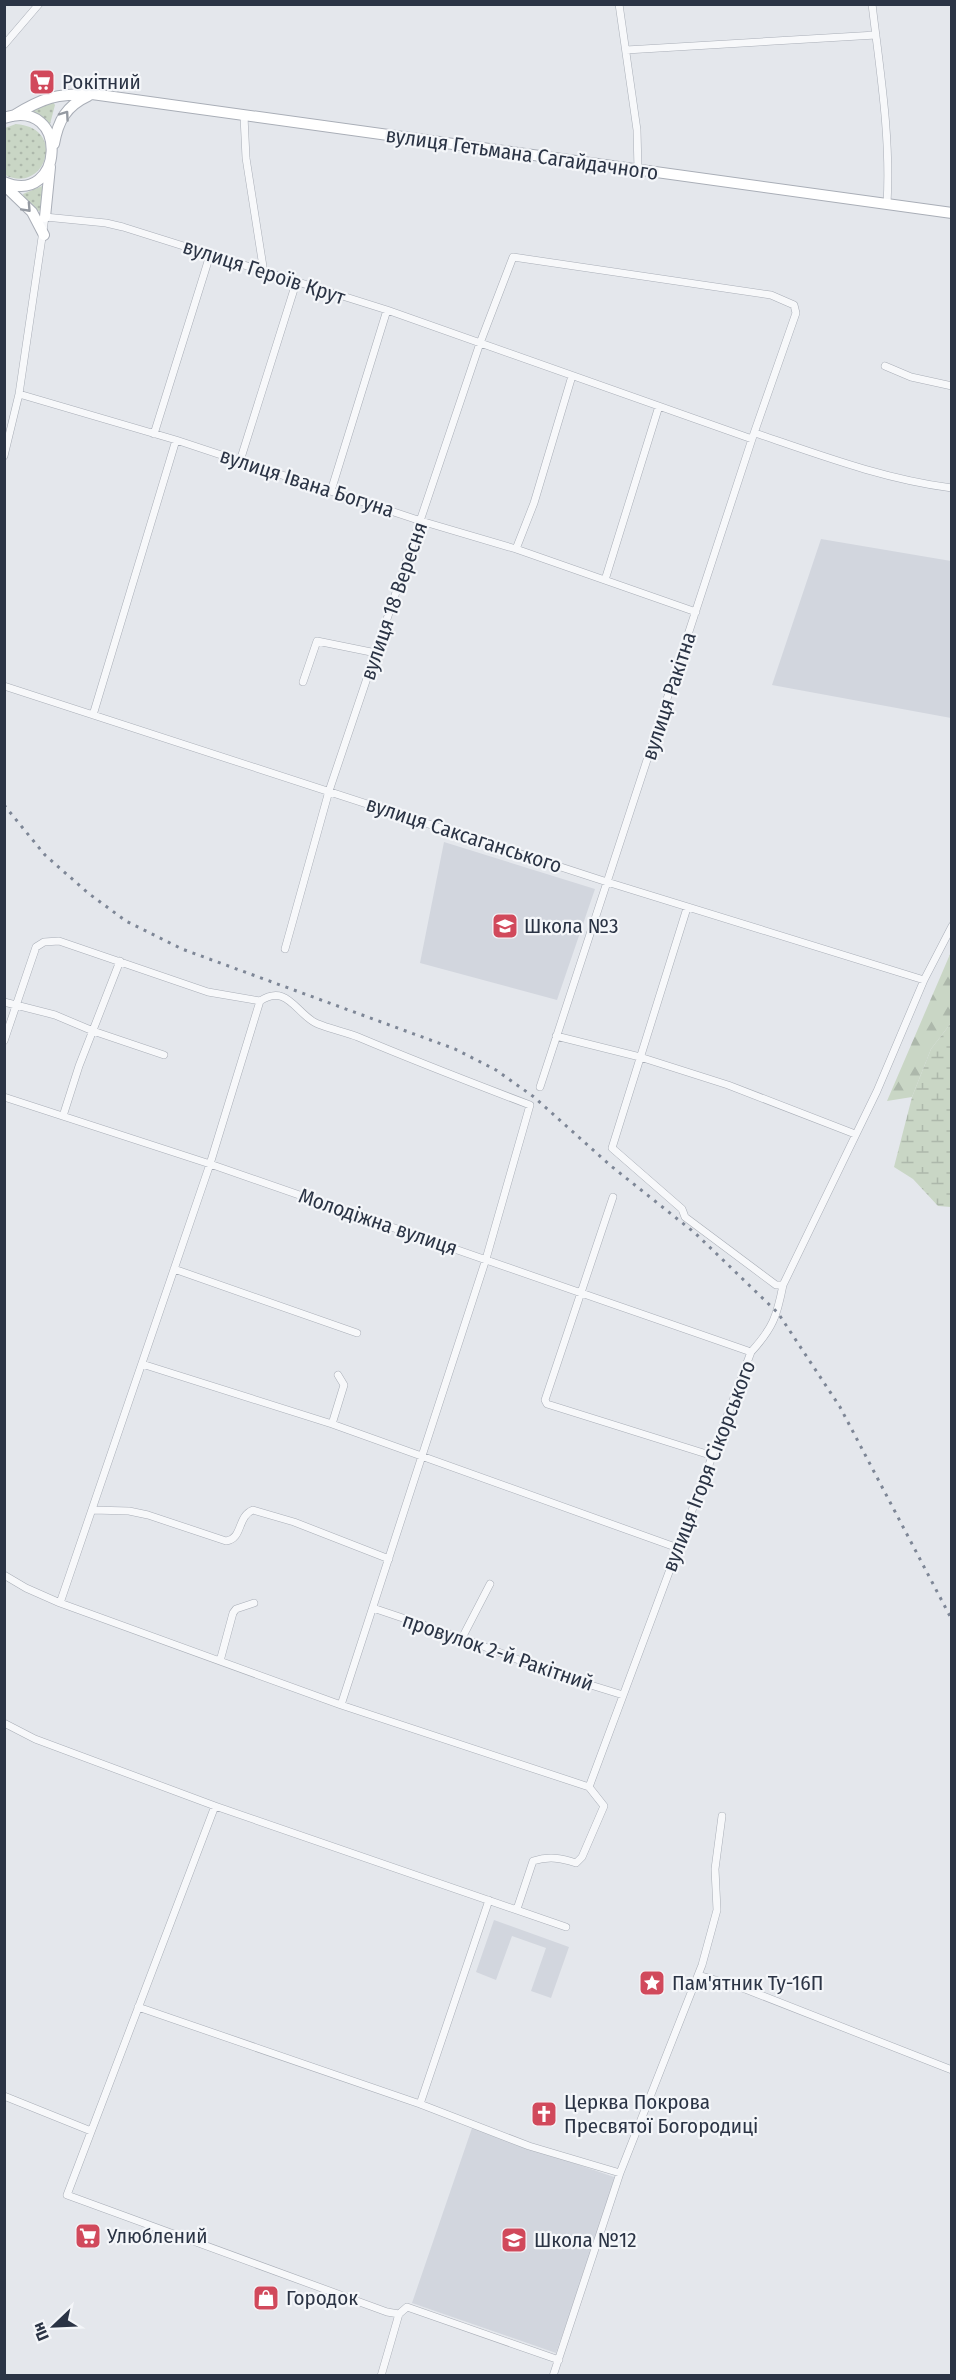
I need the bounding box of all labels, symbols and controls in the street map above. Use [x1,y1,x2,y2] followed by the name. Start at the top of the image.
[27,67,57,97] supermarket icon: Рокітний
[62,69,141,95] place label: Рокітний
[58,110,69,121] one-way arrow
[384,122,660,186] street label: вулиця Гетьмана Сагайдачного
[20,201,31,212] one-way arrow
[180,234,349,311] street label: вулиця Героїв Крут
[217,443,397,523] street label: вулиця Івана Богуна
[355,518,433,684] street label: вулиця 18 Вересня
[636,629,702,763] street label: вулиця Ракітна
[363,791,565,879] street label: вулиця Саксаганського
[490,911,520,941] school or university icon: Школа №3
[524,913,618,939] place label: Школа №3
[295,1183,461,1261] street label: Молодіжна вулиця
[657,1357,761,1575] street label: вулиця Ігоря Сікорського
[399,1607,597,1697] street label: провулок 2-й Ракітний
[637,1968,667,1998] place icon: Пам'ятник Ту-16П
[672,1970,823,1996] place label: Пам'ятник Ту-16П
[564,2089,758,2139] place label: Церква Покрова Пресвятої Богородиці
[529,2099,559,2129] church icon: Церква Покрова Пресвятої Богородиці
[73,2221,103,2251] supermarket icon: Улюблений
[106,2223,207,2249] place label: Улюблений
[499,2225,529,2255] school or university icon: Школа №12
[534,2227,636,2253] place label: Школа №12
[251,2283,281,2313] shop icon: Городок
[286,2285,358,2311] place label: Городок
[24,2296,84,2356] north arrow
[28,2320,53,2344] text: Пн

